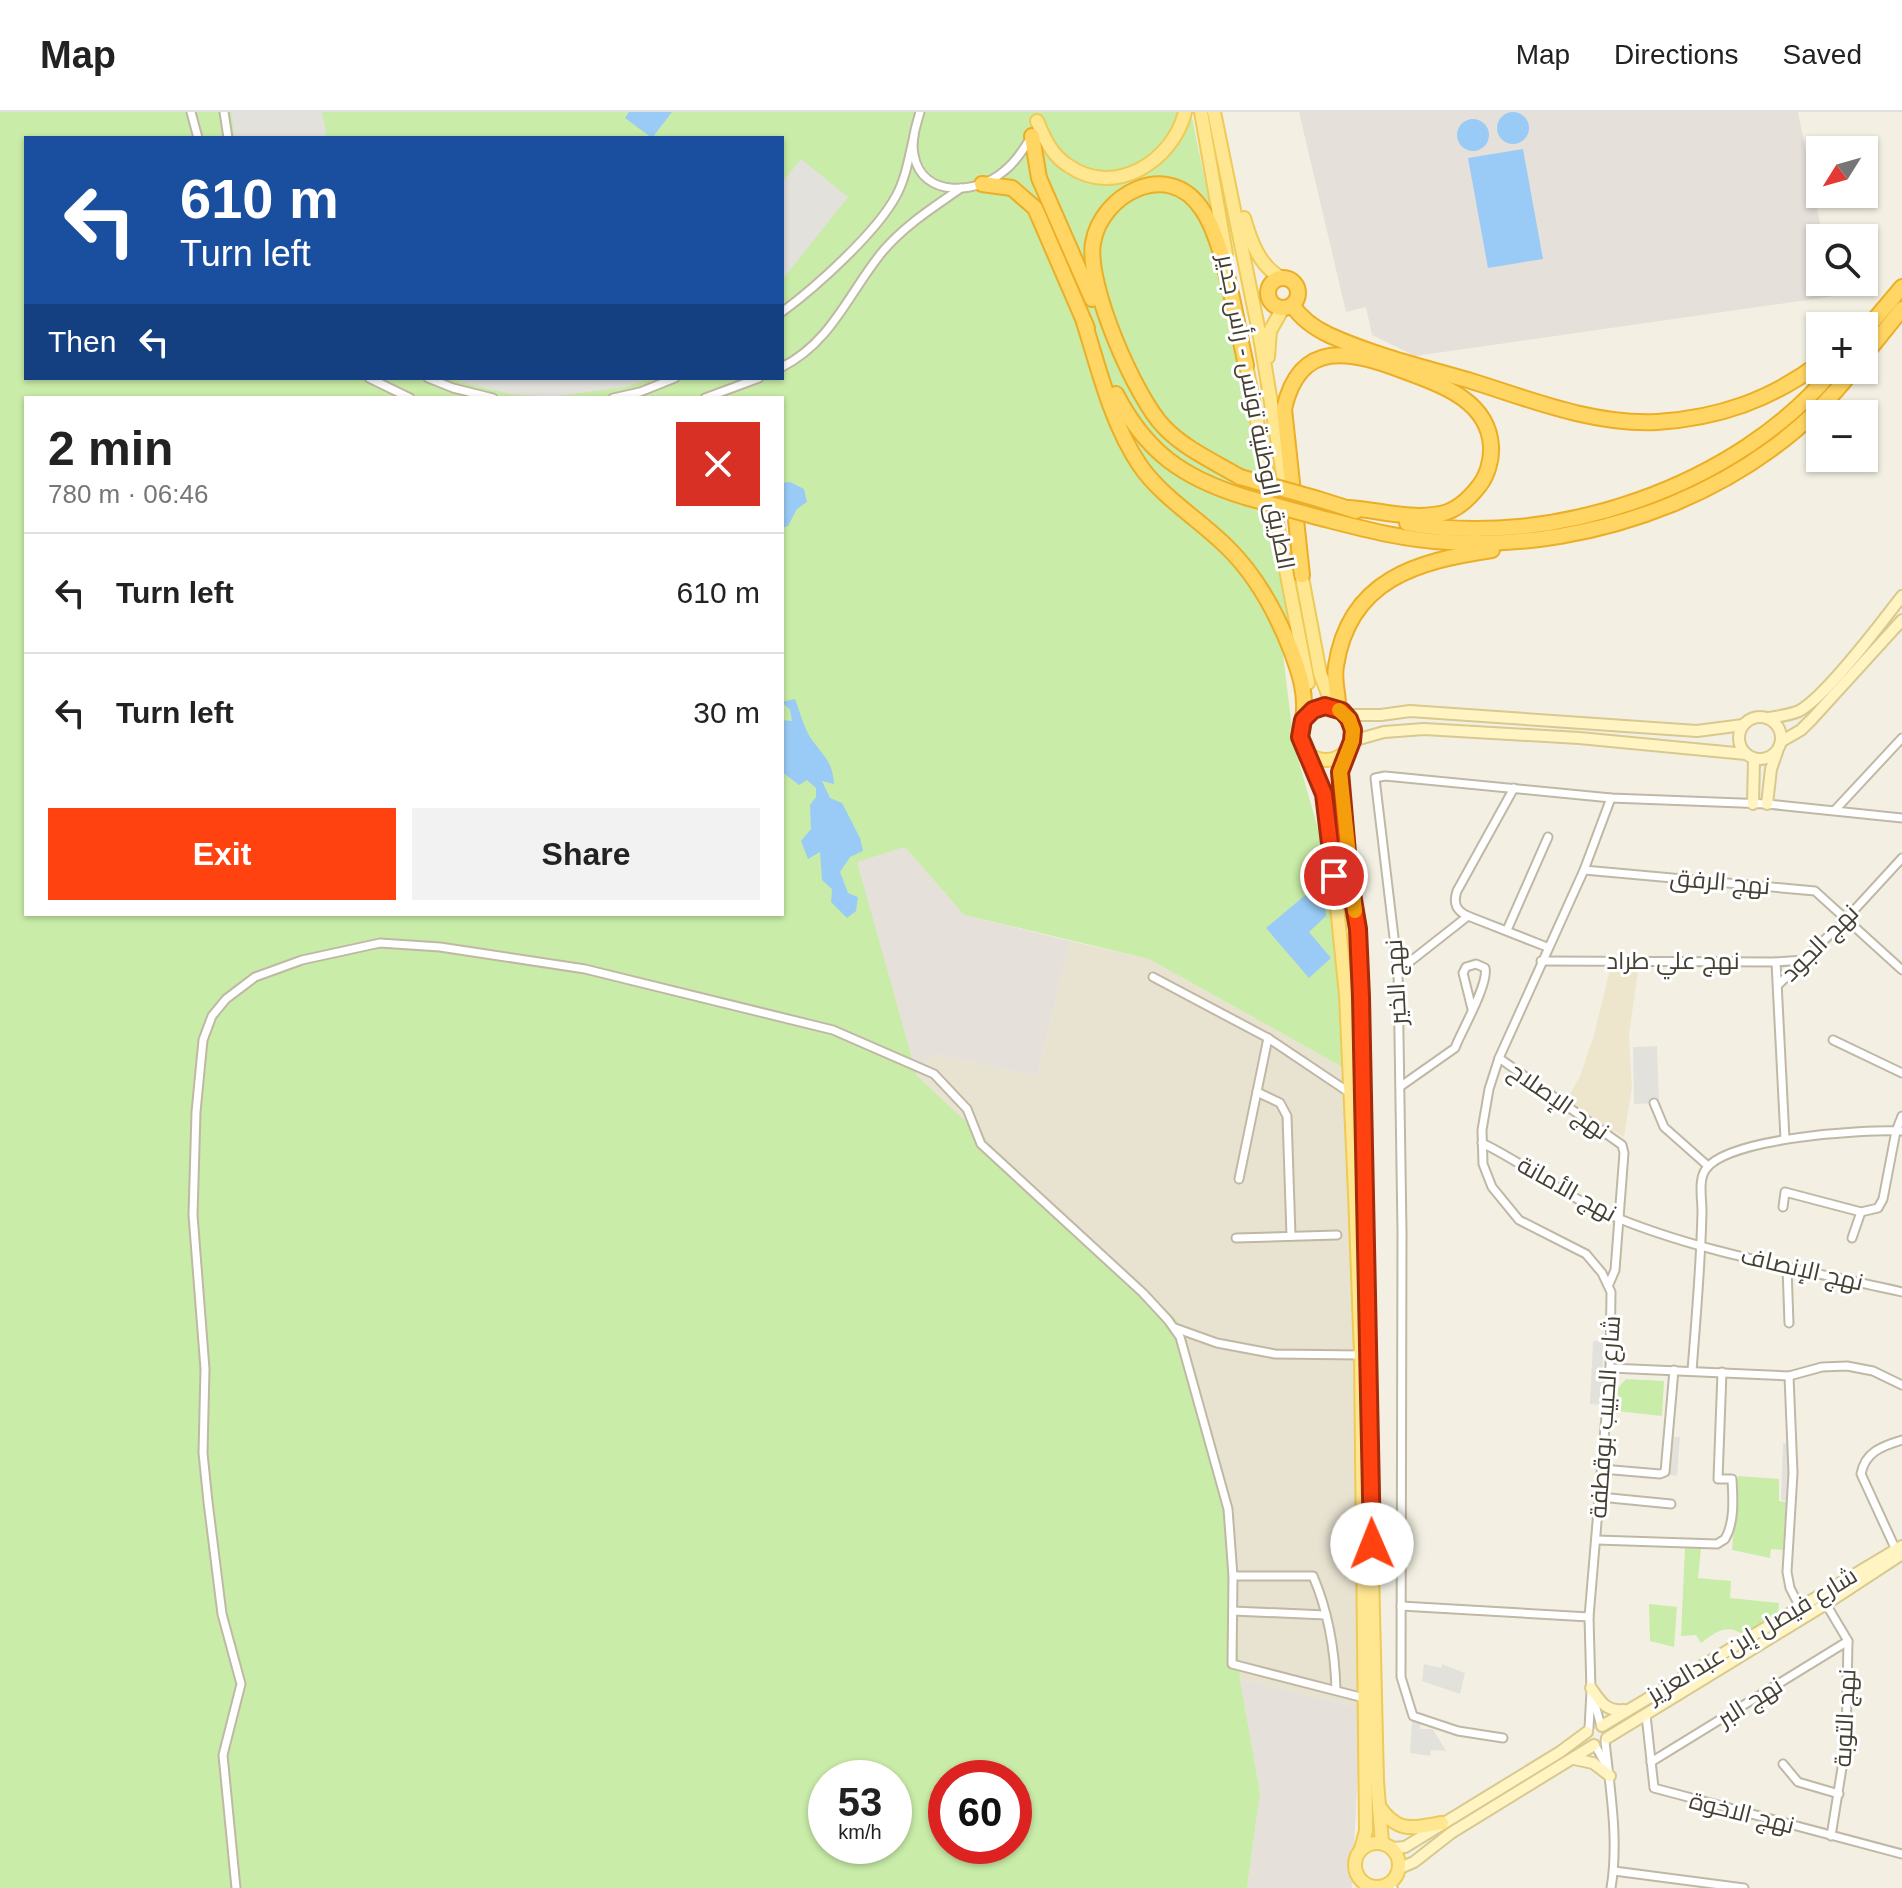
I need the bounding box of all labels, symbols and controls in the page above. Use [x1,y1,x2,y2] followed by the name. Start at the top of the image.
[40,34,116,76] text: Map
[1516,39,1570,70] text: Map
[1614,39,1739,70] text: Directions
[1783,39,1862,70] text: Saved
[1806,136,1878,208] north arrow
[1806,136,1878,472] map controls
[180,167,339,230] text: 610 m
[48,168,152,272] icon: left
[1806,224,1878,296] button: search
[180,233,311,274] text: Turn left
[1210,250,1302,572] street label: الطريق الوطنية تونس - رأس جدير
[1806,312,1878,384] button: +
[132,320,176,364] icon: left
[48,325,116,358] text: Then
[1806,400,1878,472] button: −
[48,422,173,475] text: 2 min
[676,422,760,506] button: close
[48,479,208,509] text: 780 m · 06:46
[48,571,92,615] icon: left
[116,576,234,609] text: Turn left
[677,576,760,609] text: 610 m
[48,691,92,735] icon: left
[116,696,234,729] text: Turn left
[693,696,760,729] text: 30 m
[48,808,396,900] button: Exit
[412,808,760,900] button: Share
[1300,842,1368,910] pin
[1312,854,1356,898] icon: arrive
[1669,864,1771,902] street label: نهج الرفق
[1776,899,1866,989] street label: نهج الجود
[1380,938,1414,1028] street label: نهج الخير
[1606,947,1740,980] street label: نهج علي طراد
[1502,1056,1614,1147] street label: نهج الإصلاح
[1512,1150,1621,1229] street label: نهج الأمانة
[1738,1241,1866,1299] street label: نهج الإنصاف
[1584,1315,1628,1519] street label: شارع الحبيب بوقطفة
[1330,1502,1414,1586] position arrow
[1640,1561,1863,1712] street label: شارع فيصل إبن عبدالعزيز
[1828,1668,1864,1768] street label: نهج التوبة
[1711,1671,1789,1736] street label: نهج البر
[928,1760,1032,1864] speed limit sign: 60
[838,1780,882,1824] text: 53
[1686,1786,1797,1841] street label: نهج الاخوة
[838,1821,882,1843] text: km/h

